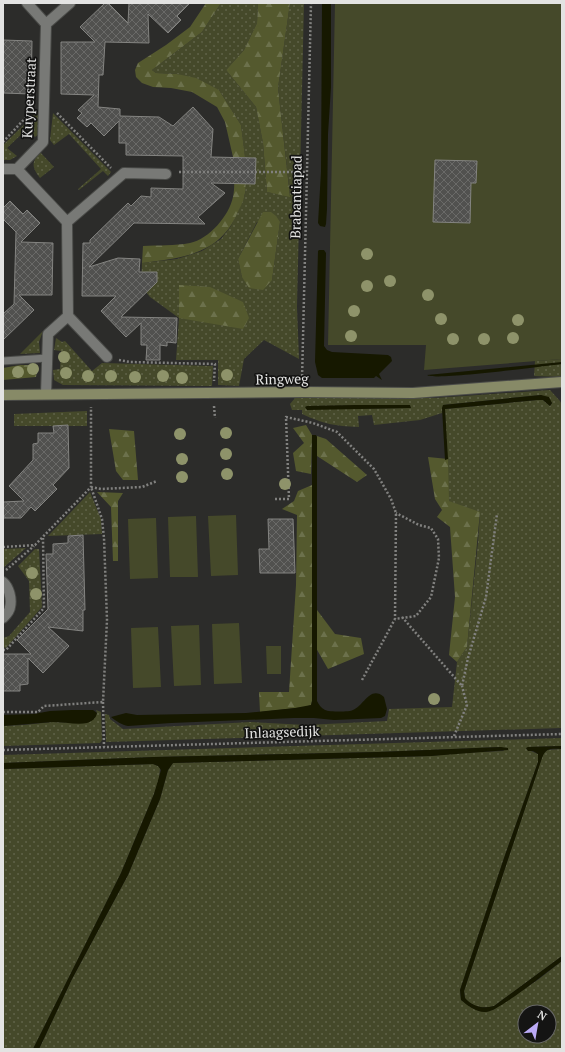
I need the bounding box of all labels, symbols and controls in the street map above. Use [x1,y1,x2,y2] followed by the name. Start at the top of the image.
[17,57,40,139] street label: Kuyperstraat
[285,155,306,239] street label: Brabantiapad
[255,369,309,388] street label: Ringweg
[244,721,321,742] street label: Inlaagsedijk
[517,1004,557,1044] north arrow
[535,1007,550,1024] text: N

